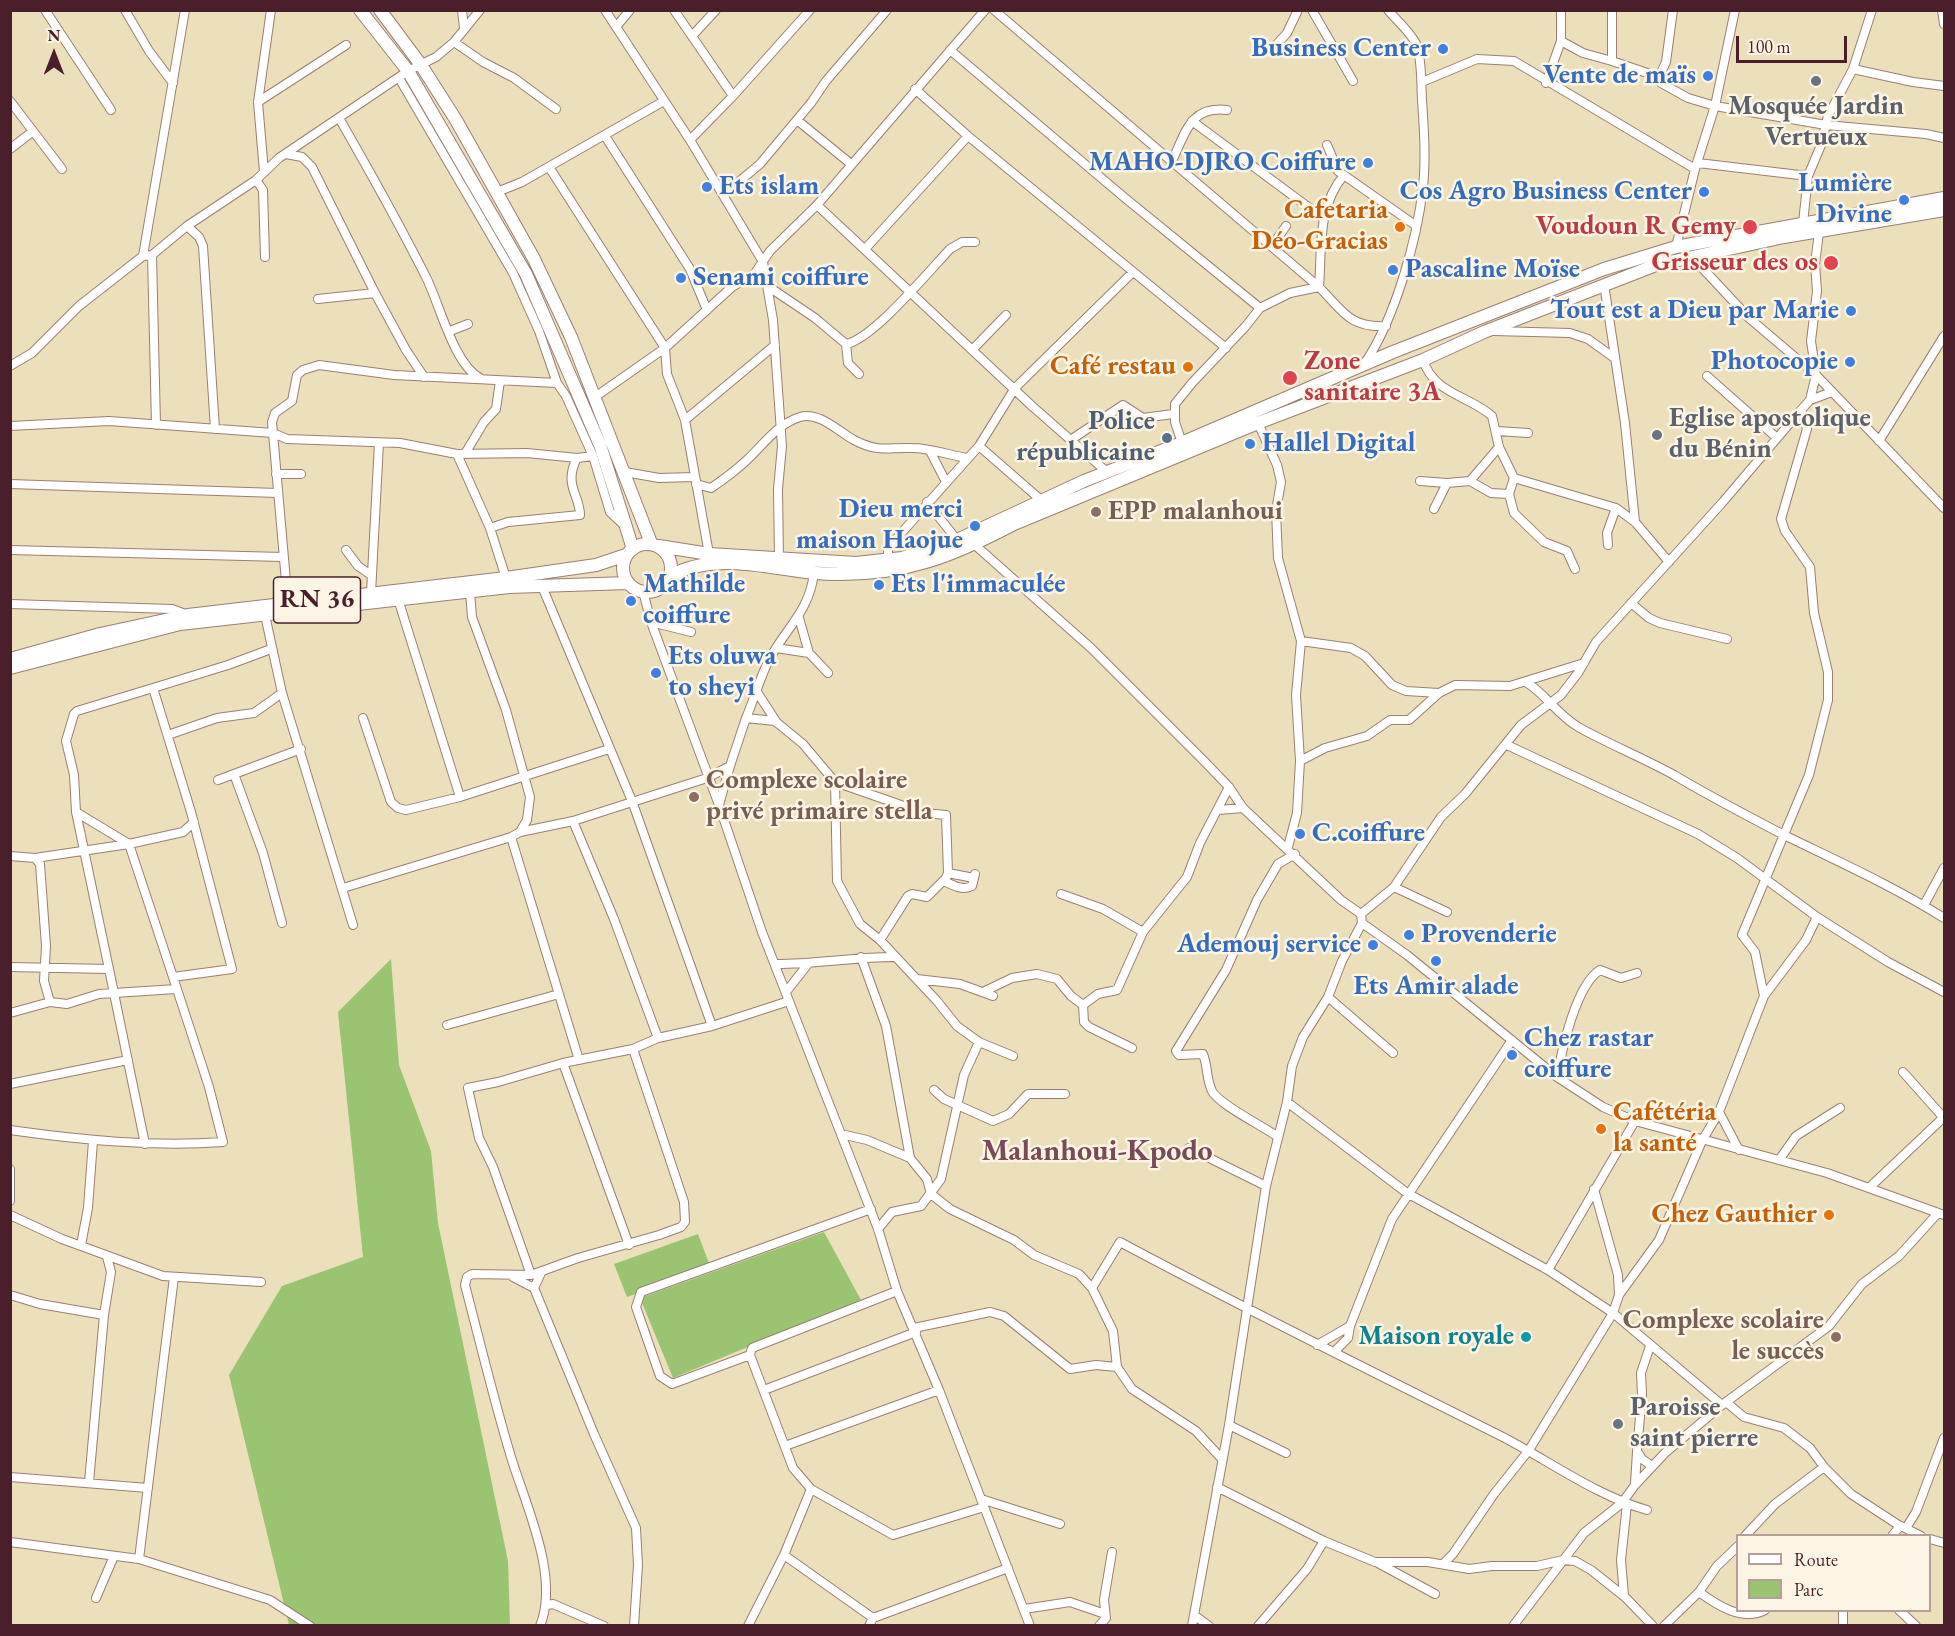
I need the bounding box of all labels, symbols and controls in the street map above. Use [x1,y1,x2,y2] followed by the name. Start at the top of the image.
[24,24,84,84] north arrow
[1739,24,1850,62] scale bar
[48,25,60,46] text: N
[1251,33,1431,65] place label: Business Center
[1747,35,1791,58] text: 100 m
[1436,42,1450,56] marker: Business Center
[1543,60,1696,92] place label: Vente de maïs
[1701,69,1715,83] marker: Vente de maïs
[1809,74,1823,88] marker: Mosquée Jardin Vertueux
[1728,91,1904,154] place label: Mosquée Jardin Vertueux
[1089,147,1356,179] place label: MAHO-DJRO Coiffure
[1361,156,1375,170] marker: MAHO-DJRO Coiffure
[1798,168,1892,231] place label: Lumière Divine
[719,171,819,203] place label: Ets islam
[1400,176,1692,208] place label: Cos Agro Business Center
[700,180,714,194] marker: Ets islam
[1697,185,1711,199] marker: Cos Agro Business Center
[1897,193,1911,207] marker: Lumière Divine
[1251,195,1388,258] place label: Cafetaria Déo-Gracias
[1535,211,1736,243] place label: Voudoun R Gemy
[1741,218,1759,236] marker: Voudoun R Gemy
[1393,220,1407,234] marker: Cafetaria Déo-Gracias
[1651,247,1818,279] place label: Grisseur des os
[1405,254,1580,286] place label: Pascaline Moïse
[1822,254,1840,272] marker: Grisseur des os
[693,262,869,294] place label: Senami coiffure
[1386,263,1400,277] marker: Pascaline Moïse
[674,271,688,285] marker: Senami coiffure
[1550,295,1839,327] place label: Tout est a Dieu par Marie
[1844,304,1858,318] marker: Tout est a Dieu par Marie
[1304,346,1441,409] place label: Zone sanitaire 3A
[1711,346,1838,378] place label: Photocopie
[1050,351,1176,383] place label: Café restau
[1843,355,1857,369] marker: Photocopie
[1181,360,1195,374] marker: Café restau
[1281,369,1299,387] marker: Zone sanitaire 3A
[1669,403,1871,466] place label: Eglise apostolique du Bénin
[1016,406,1155,469] place label: Police républicaine
[1262,428,1416,460] place label: Hallel Digital
[1650,428,1664,442] marker: Eglise apostolique du Bénin
[1160,431,1174,445] marker: Police républicaine
[1243,437,1257,451] marker: Hallel Digital
[796,494,963,557] place label: Dieu merci maison Haojue
[1108,496,1283,528] place label: EPP malanhoui
[1089,505,1103,519] marker: EPP malanhoui
[968,519,982,533] marker: Dieu merci maison Haojue
[643,569,745,632] place label: Mathilde coiffure
[891,569,1065,601] place label: Ets l'immaculée
[274,577,360,623] road number: RN 36
[872,578,886,592] marker: Ets l'immaculée
[624,594,638,608] marker: Mathilde coiffure
[668,641,776,704] place label: Ets oluwa to sheyi
[649,666,663,680] marker: Ets oluwa to sheyi
[706,765,933,828] place label: Complexe scolaire privé primaire stella
[687,790,701,804] marker: Complexe scolaire privé primaire stella
[1312,818,1425,850] place label: C.coiffure
[1293,827,1307,841] marker: C.coiffure
[1421,919,1557,951] place label: Provenderie
[1402,928,1416,942] marker: Provenderie
[1177,929,1361,961] place label: Ademouj service
[1366,938,1380,952] marker: Ademouj service
[1429,954,1443,968] marker: Ets Amir alade
[1353,971,1519,1003] place label: Ets Amir alade
[1524,1023,1654,1086] place label: Chez rastar coiffure
[1505,1048,1519,1062] marker: Chez rastar coiffure
[1613,1097,1716,1160] place label: Cafétéria la santé
[1594,1122,1608,1136] marker: Cafétéria la santé
[981,1134,1213,1170] district label: Malanhoui-Kpodo
[1652,1199,1817,1231] place label: Chez Gauthier
[1822,1208,1836,1222] marker: Chez Gauthier
[1623,1305,1824,1368] place label: Complexe scolaire le succès
[1358,1321,1514,1353] place label: Maison royale
[1519,1330,1533,1344] marker: Maison royale
[1829,1330,1843,1344] marker: Complexe scolaire le succès
[1630,1392,1758,1455] place label: Paroisse saint pierre
[1611,1417,1625,1431] marker: Paroisse saint pierre
[1736,1534,1931,1612] legend
[1794,1548,1838,1571] text: Route
[1794,1578,1824,1601] text: Parc

